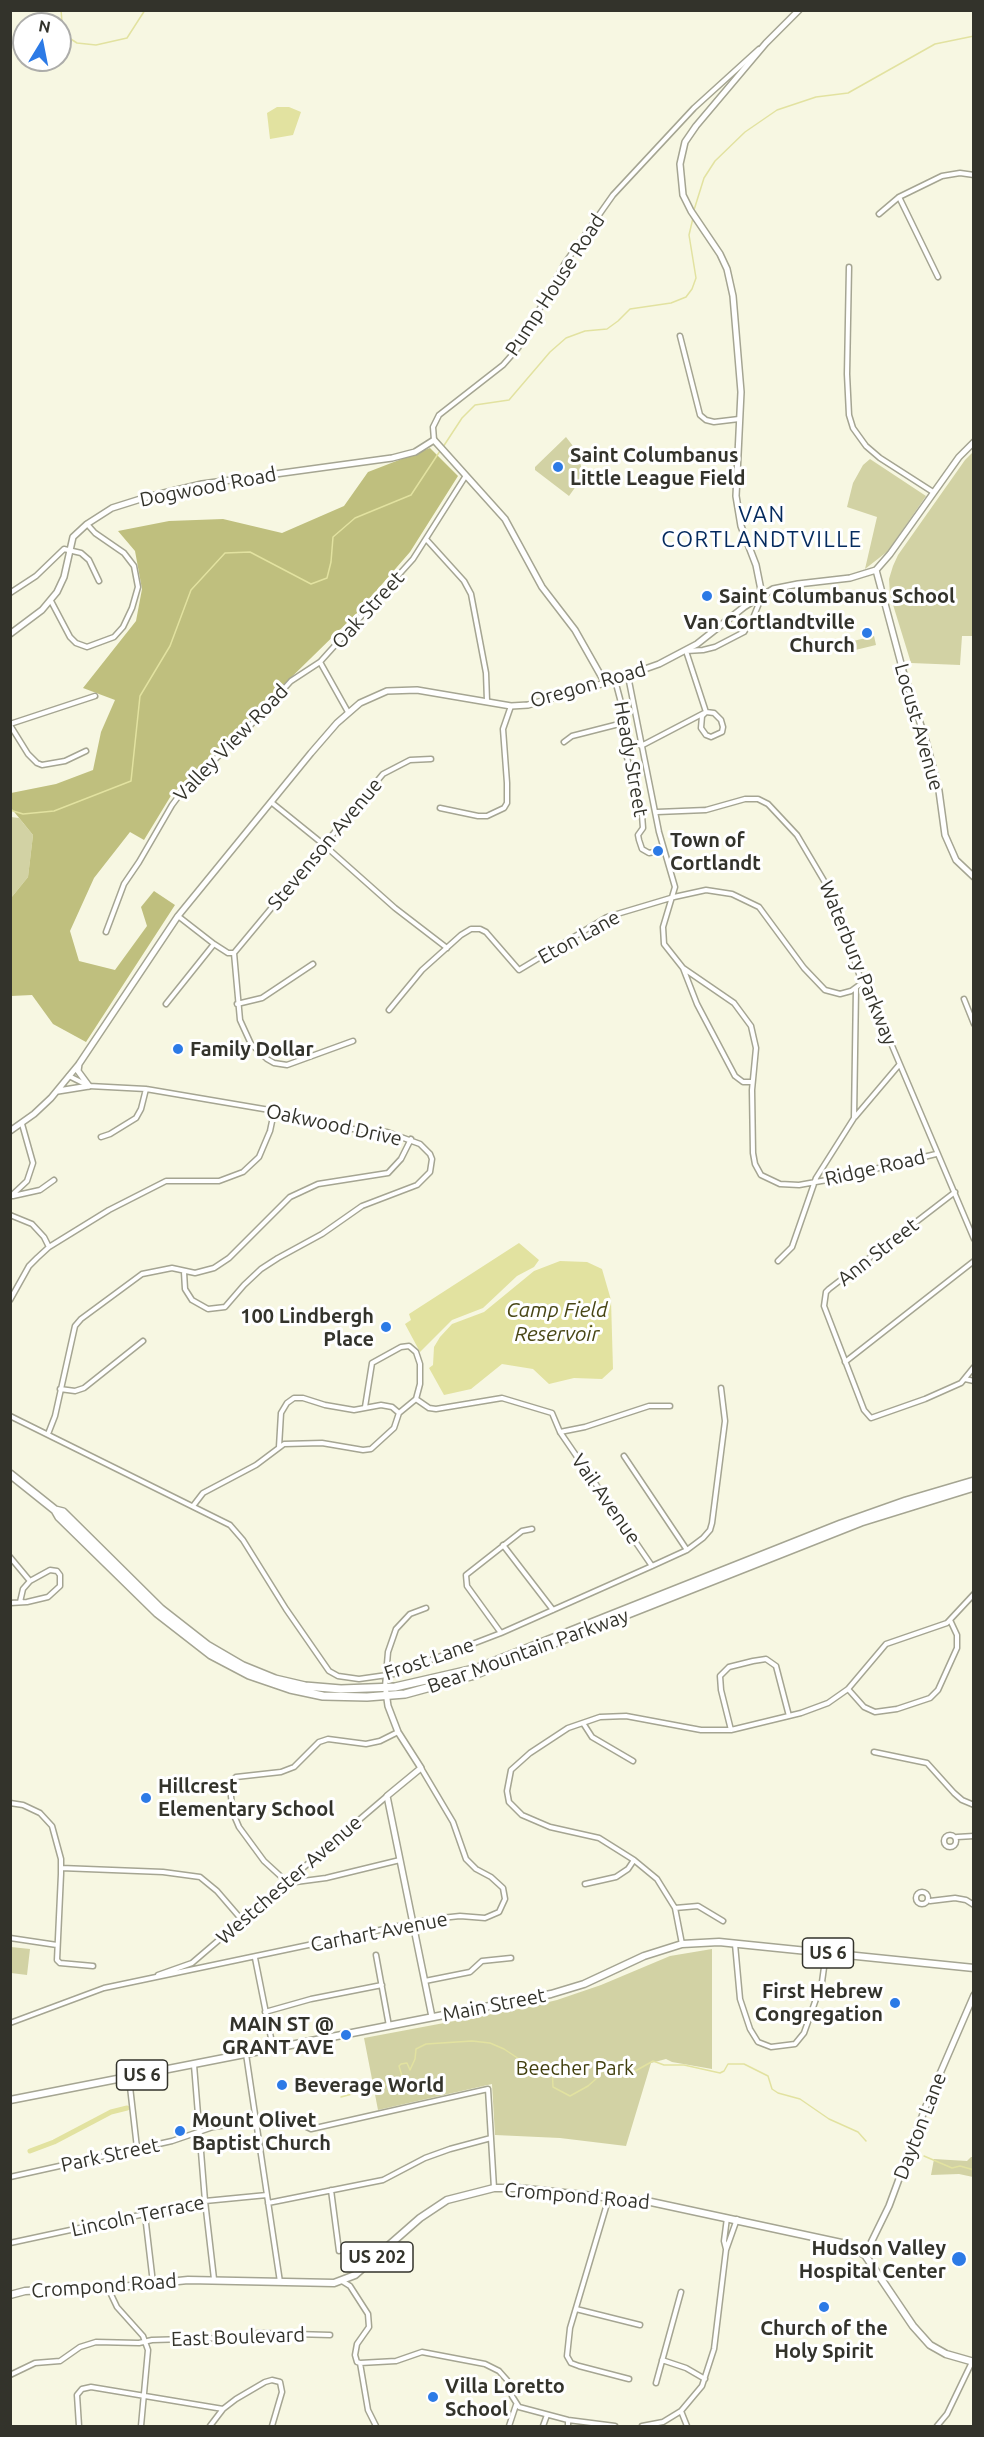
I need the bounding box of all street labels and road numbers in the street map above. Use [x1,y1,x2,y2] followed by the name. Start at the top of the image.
[500,210,610,360] street label: Pump House Road
[138,462,278,512] street label: Dogwood Road
[327,566,409,654] street label: Oak Street
[527,657,649,713] street label: Oregon Road
[889,661,949,793] street label: Locust Avenue
[169,679,293,807] street label: Valley View Road
[609,699,653,819] street label: Heady Street
[263,773,387,915] street label: Stevenson Avenue
[814,877,902,1049] street label: Waterbury Parkway
[534,905,624,969] street label: Eton Lane
[264,1099,404,1151] street label: Oakwood Drive
[822,1145,928,1191] street label: Ridge Road
[833,1213,923,1291] street label: Ann Street
[566,1449,646,1549] street label: Vail Avenue
[424,1603,632,1699] street label: Bear Mountain Parkway
[381,1632,477,1686] street label: Frost Lane
[211,1810,367,1950] street label: Westchester Avenue
[308,1907,450,1957] street label: Carhart Avenue
[802,1938,854,1968] road number: US 6
[440,1983,548,2027] street label: Main Street
[116,2060,168,2090] road number: US 6
[889,2069,951,2183] street label: Dayton Lane
[59,2133,161,2177] street label: Park Street
[503,2178,651,2214] street label: Crompond Road
[69,2190,207,2242] street label: Lincoln Terrace
[341,2242,413,2272] road number: US 202
[30,2269,178,2303] street label: Crompond Road
[171,2323,305,2351] street label: East Boulevard

